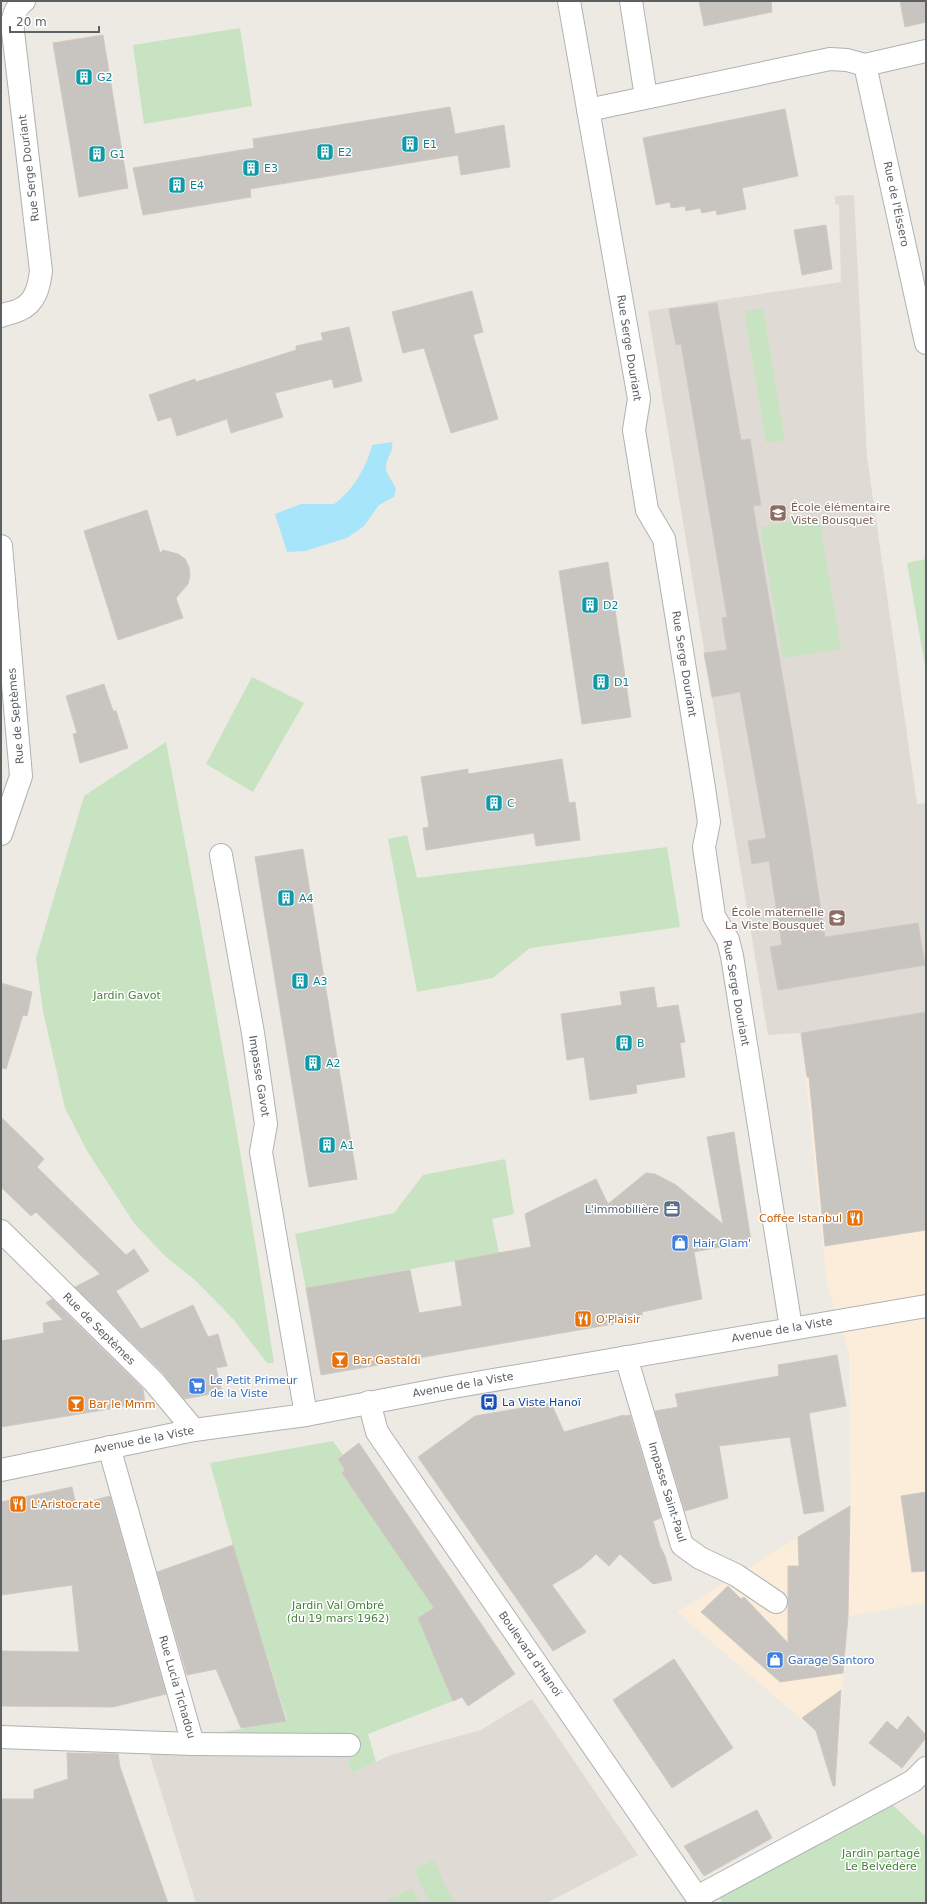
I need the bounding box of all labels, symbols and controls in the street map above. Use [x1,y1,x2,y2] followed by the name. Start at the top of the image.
[10,8,99,34] scale bar
[16,15,47,29] text: 20 m
[74,67,94,87] building icon: G2
[97,71,113,84] place label: G2
[16,113,42,222] street label: Rue Serge Douriant
[400,134,420,154] building icon: E1
[423,138,437,151] place label: E1
[315,142,335,162] building icon: E2
[87,144,107,164] building icon: G1
[338,146,352,159] place label: E2
[110,148,126,161] place label: G1
[241,158,261,178] building icon: E3
[881,160,911,248] street label: Rue de l'Eissero
[264,162,278,175] place label: E3
[167,175,187,195] building icon: E4
[190,179,204,192] place label: E4
[614,294,644,403] street label: Rue Serge Douriant
[791,501,890,527] place label: École élémentaire Viste Bousquet
[768,503,788,523] school or university icon: École élémentaire Viste Bousquet
[580,595,600,615] building icon: D2
[603,599,618,612] place label: D2
[669,610,699,719] street label: Rue Serge Douriant
[5,667,27,765] street label: Rue de Septèmes
[591,672,611,692] building icon: D1
[614,676,629,689] place label: D1
[484,793,504,813] building icon: C
[507,797,515,810] place label: C
[276,888,296,908] building icon: A4
[299,892,314,905] place label: A4
[725,906,825,932] place label: École maternelle La Viste Bousquet
[827,908,847,928] school or university icon: École maternelle La Viste Bousquet
[720,939,752,1048] street label: Rue Serge Douriant
[290,971,310,991] building icon: A3
[313,975,328,988] place label: A3
[92,989,162,1002] park label: Jardin Gavot
[614,1033,634,1053] building icon: B
[246,1034,272,1118] street label: Impasse Gavot
[637,1037,645,1050] place label: B
[303,1053,323,1073] building icon: A2
[326,1057,341,1070] place label: A2
[317,1135,337,1155] building icon: A1
[340,1139,355,1152] place label: A1
[662,1199,682,1219] office icon: L'immobilière
[585,1203,659,1216] place label: L'immobilière
[845,1208,865,1228] restaurant icon: Coffee Istanbul
[759,1212,842,1225] place label: Coffee Istanbul
[670,1233,690,1253] shop icon: Hair Glam'
[693,1237,751,1250] place label: Hair Glam'
[60,1290,138,1368] street label: Rue de Septèmes
[573,1309,593,1329] restaurant icon: O'Plaisir
[596,1313,641,1326] place label: O'Plaisir
[731,1315,834,1345] street label: Avenue de la Viste
[330,1350,350,1370] bar icon: Bar Gastaldi
[353,1354,420,1367] place label: Bar Gastaldi
[412,1370,515,1400] street label: Avenue de la Viste
[210,1374,298,1400] place label: Le Petit Primeur de la Viste
[187,1376,207,1396] supermarket icon: Le Petit Primeur de la Viste
[479,1392,499,1412] bus stop icon: La Viste Hanoï
[66,1394,86,1414] bar icon: Bar le Mmm
[502,1396,582,1409] place label: La Viste Hanoï
[89,1398,156,1411] place label: Bar le Mmm
[93,1424,196,1456] street label: Avenue de la Viste
[646,1440,688,1544] street label: Impasse Saint-Paul
[8,1494,28,1514] restaurant icon: L'Aristocrate
[31,1498,101,1511] place label: L'Aristocrate
[287,1599,389,1625] park label: Jardin Val Ombré (du 19 mars 1962)
[496,1609,565,1700] street label: Boulevard d'Hanoï
[156,1634,198,1740] street label: Rue Lucia Tichadou
[765,1650,785,1670] shop icon: Garage Santoro
[788,1654,875,1667] place label: Garage Santoro
[841,1847,920,1873] park label: Jardin partagé Le Belvédère

